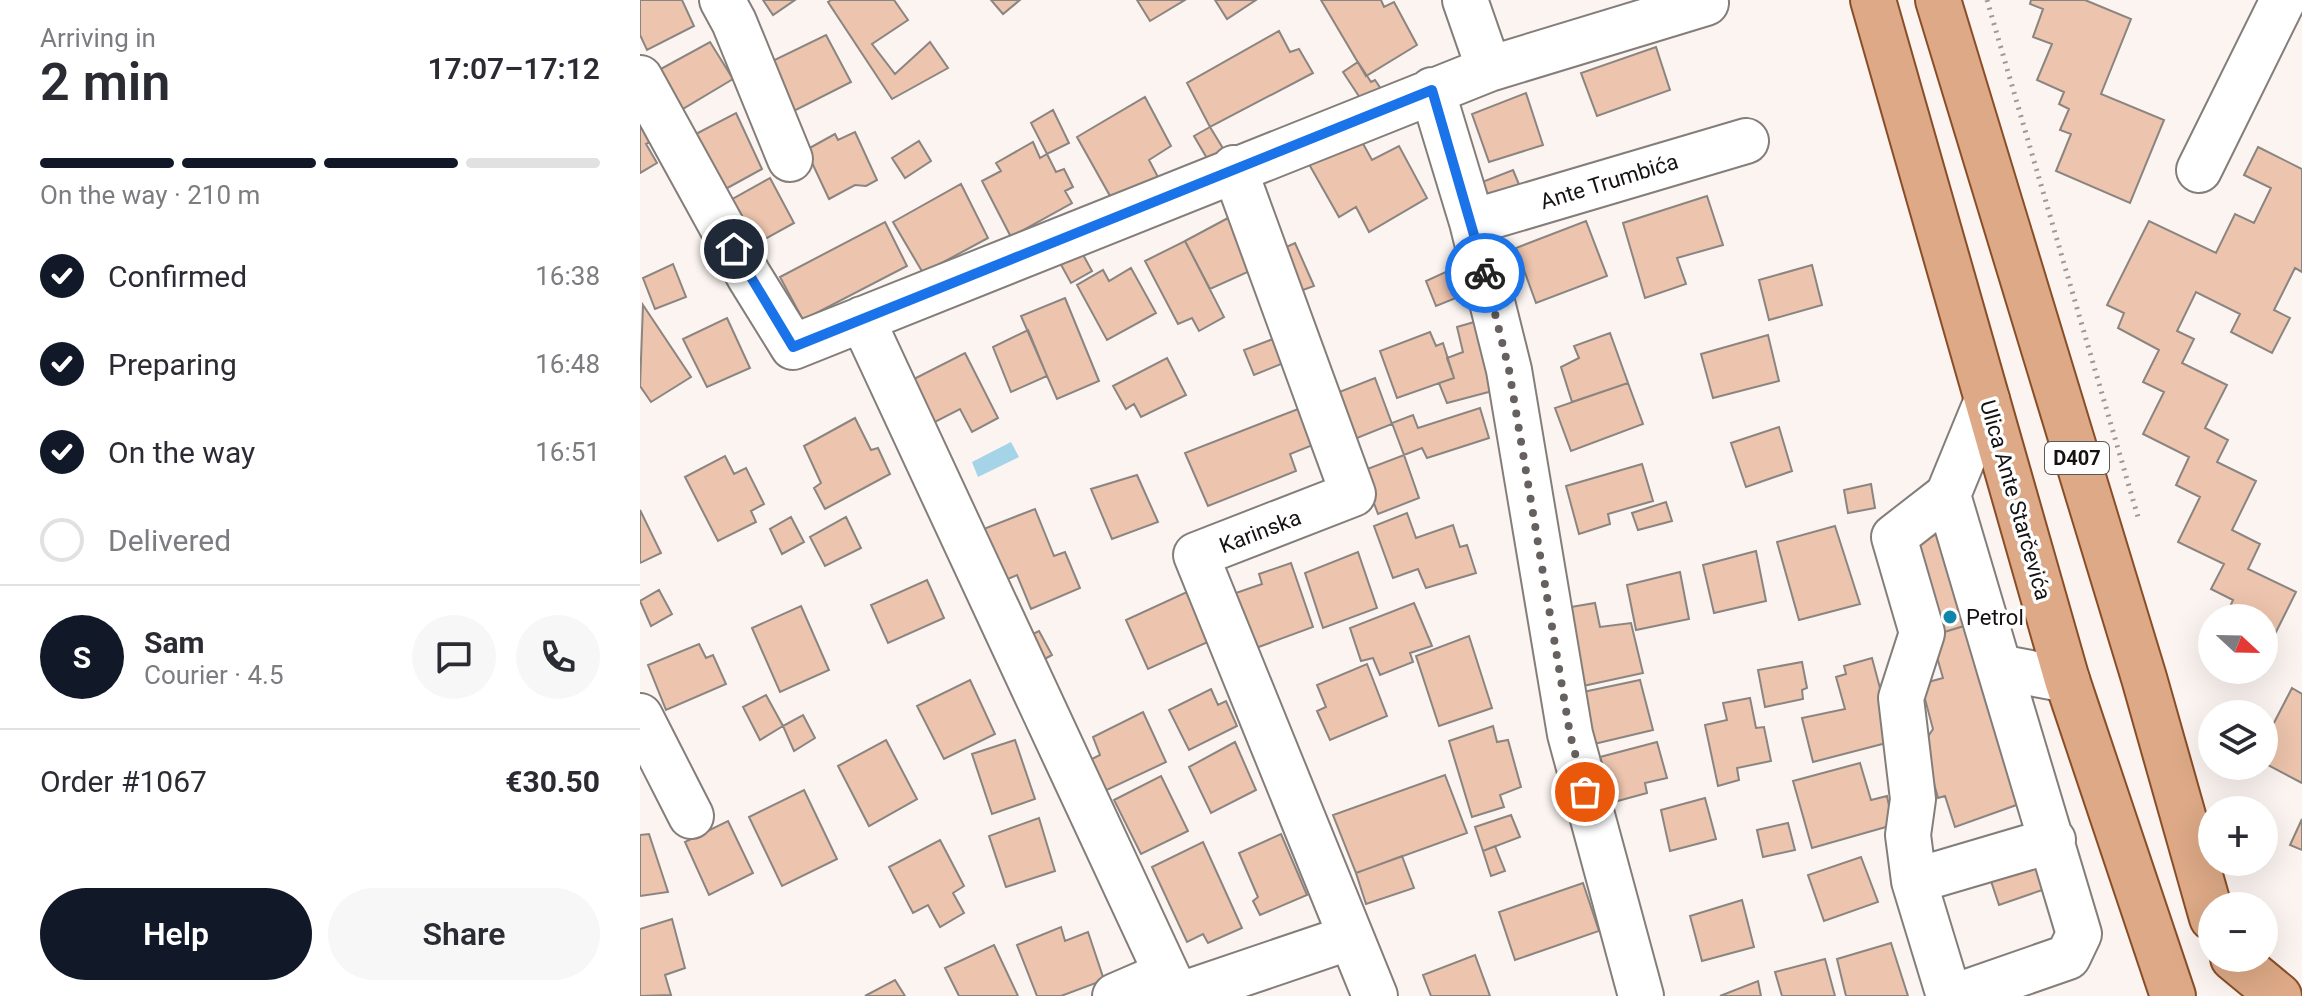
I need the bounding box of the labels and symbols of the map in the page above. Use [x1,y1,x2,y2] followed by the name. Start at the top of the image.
[1537,149,1681,214] street label: Ante Trumbića
[700,215,768,283] pin
[1445,233,1525,313] courier
[1975,397,2056,603] street label: Ulica Ante Starčevića
[2045,442,2109,474] road number: D407
[1216,505,1304,558] street label: Karinska
[2198,604,2278,684] north arrow
[1966,605,2024,630] place label: Petrol
[1941,608,1959,626] marker: Petrol
[1551,758,1619,826] pin

